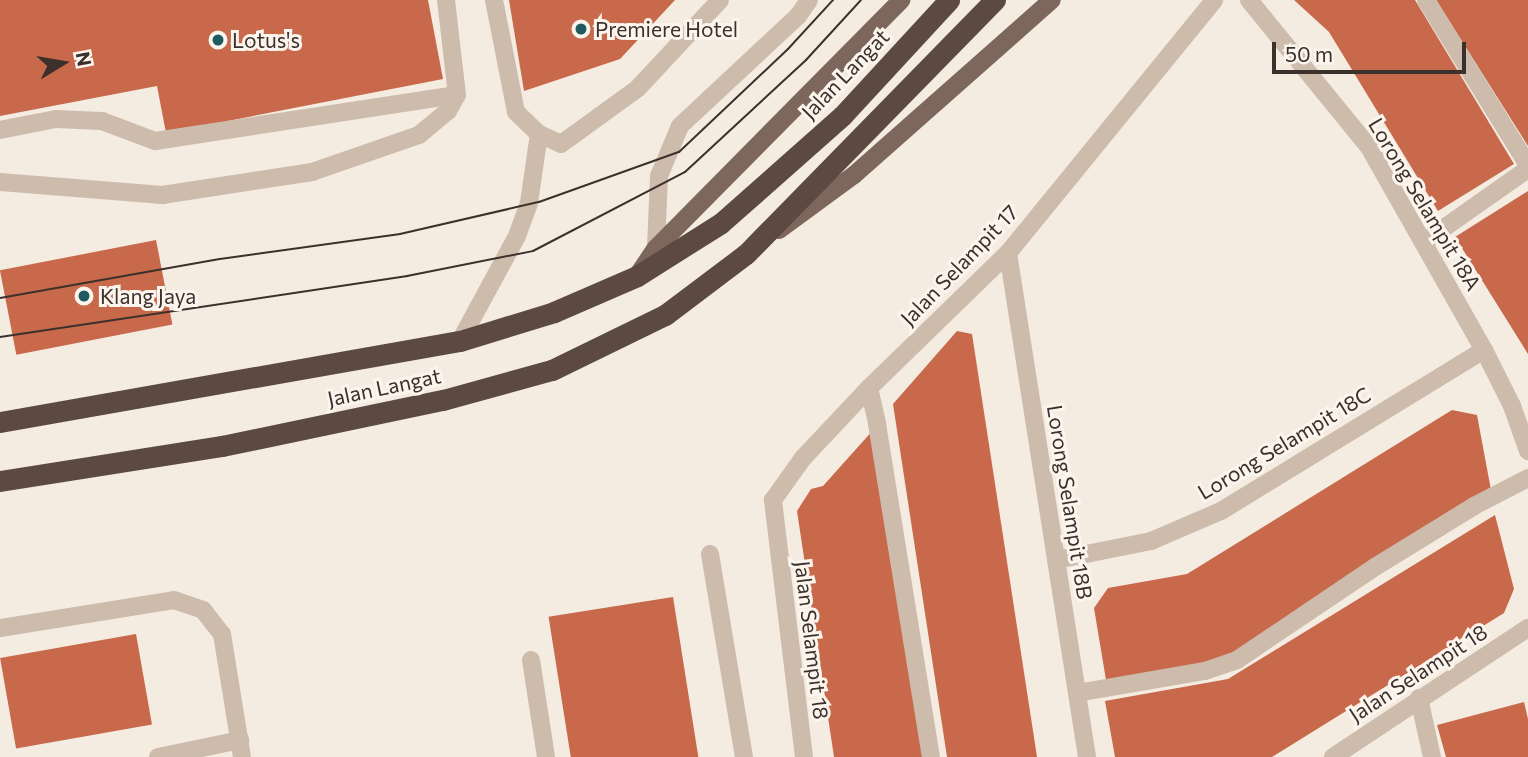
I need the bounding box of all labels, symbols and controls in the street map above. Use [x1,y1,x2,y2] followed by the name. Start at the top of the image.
[595,16,738,42] place label: Premiere Hotel
[573,21,589,37] marker: Premiere Hotel
[796,24,894,124] street label: Jalan Langat
[232,27,300,53] place label: Lotus's
[28,28,98,98] north arrow
[1276,28,1470,72] scale bar
[210,32,226,48] marker: Lotus's
[1285,41,1333,66] text: 50 m
[71,50,97,68] text: N
[1364,113,1486,295] street label: Lorong Selampit 18A
[895,199,1023,331] street label: Jalan Selampit 17
[100,283,196,309] place label: Klang Jaya
[74,286,94,306] marker: Klang Jaya
[325,363,443,411] street label: Jalan Langat
[1193,381,1375,505] street label: Lorong Selampit 18C
[1042,403,1098,601] street label: Lorong Selampit 18B
[790,559,834,721] street label: Jalan Selampit 18
[1344,619,1492,727] street label: Jalan Selampit 18

